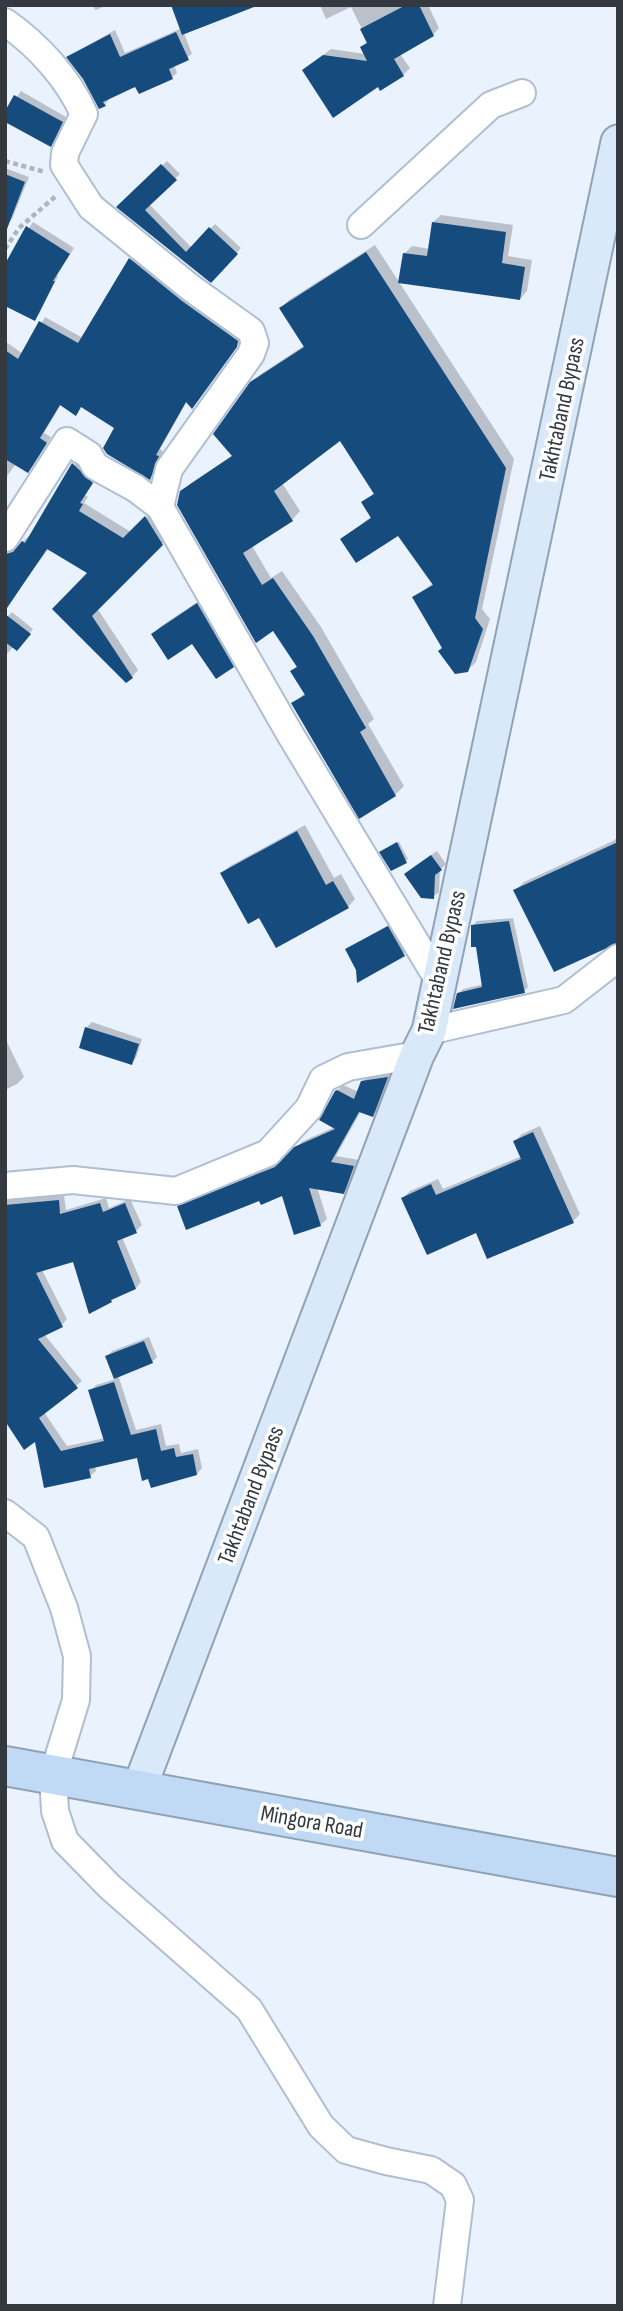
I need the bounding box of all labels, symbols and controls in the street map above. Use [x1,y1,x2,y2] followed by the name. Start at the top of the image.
[533,335,591,484] street label: Takhtaband Bypass
[412,888,472,1037] street label: Takhtaband Bypass
[212,1422,290,1569] street label: Takhtaband Bypass
[258,1799,365,1845] street label: Mingora Road

